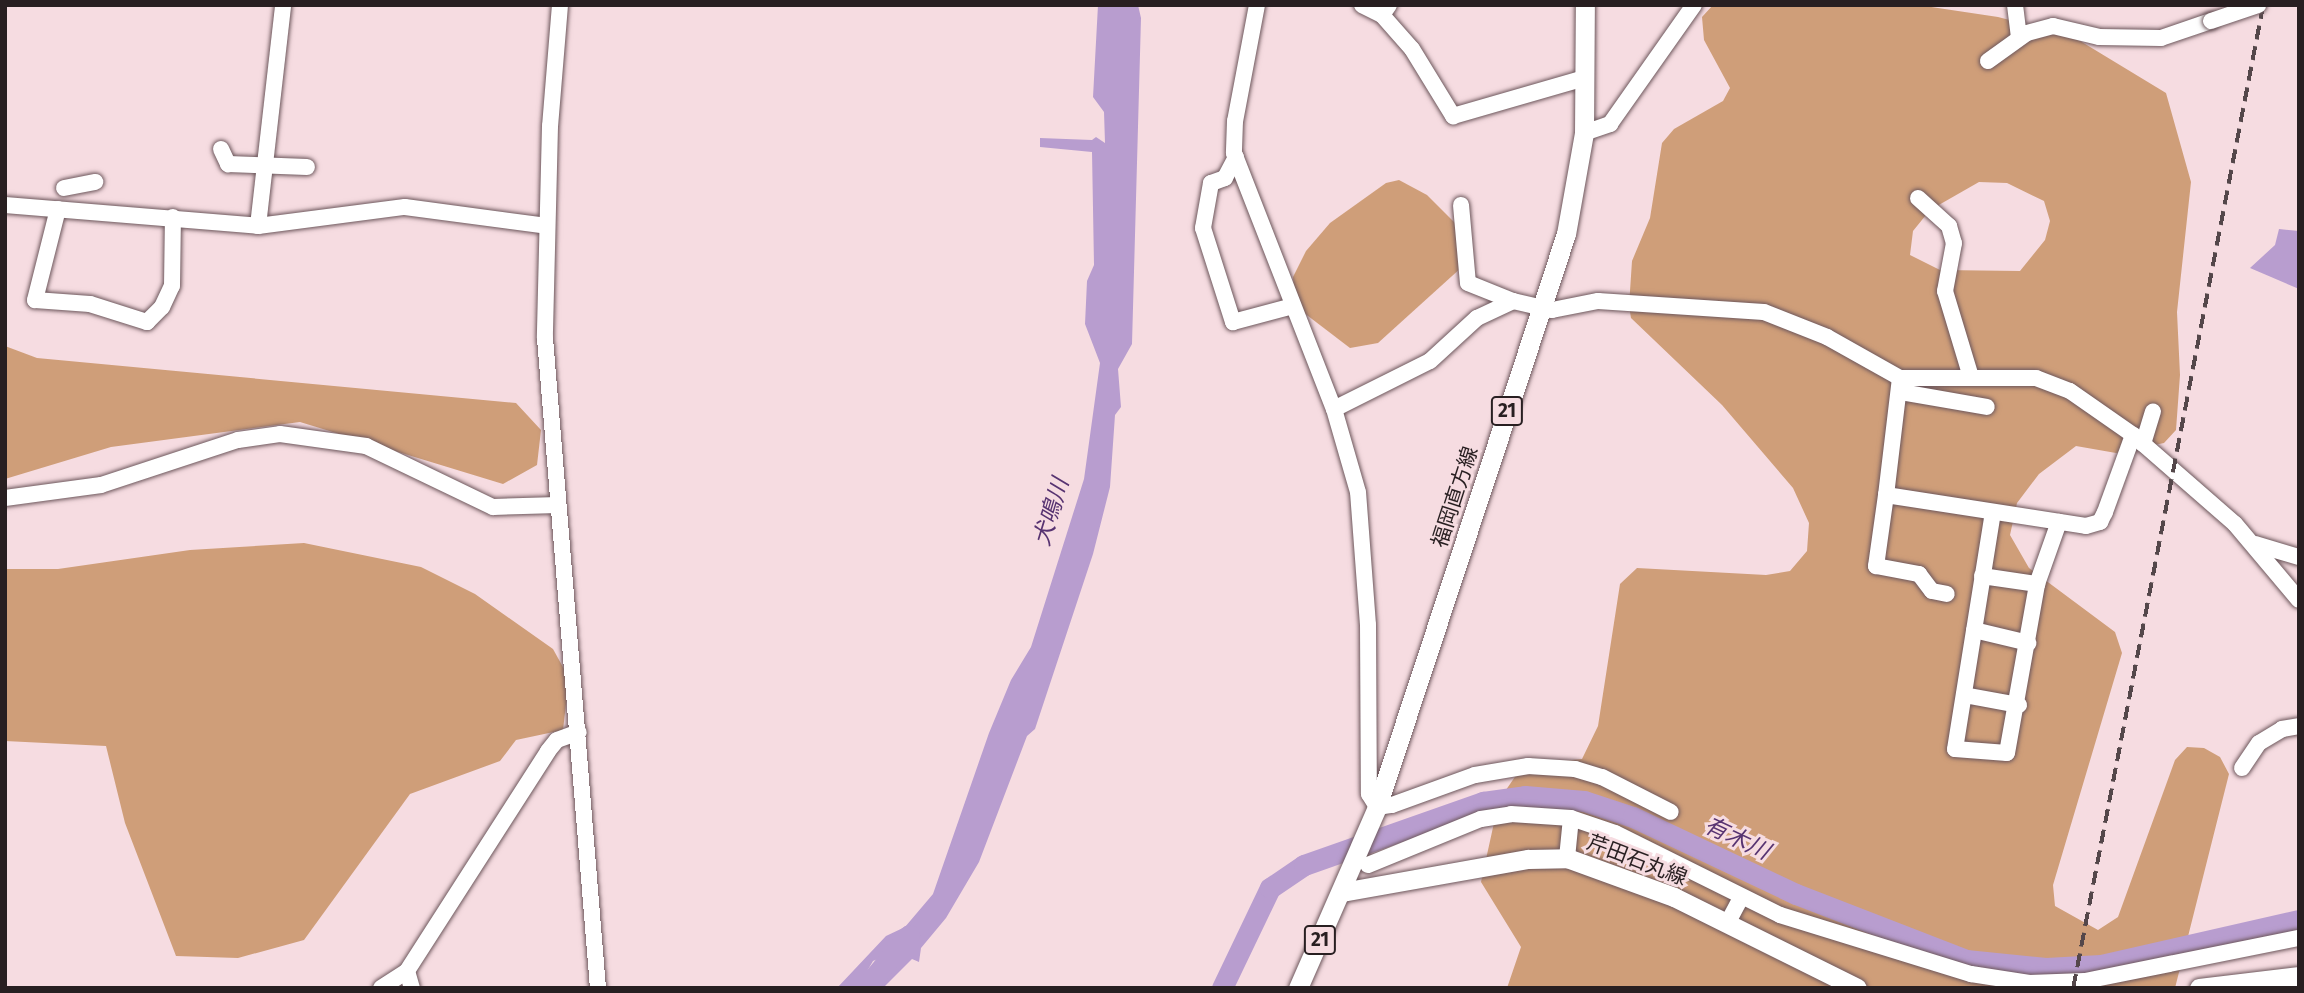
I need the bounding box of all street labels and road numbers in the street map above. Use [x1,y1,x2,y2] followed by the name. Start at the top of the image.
[1490,396,1524,426] road number: 21
[1427,443,1483,551] street label: 福岡直方線
[1583,829,1691,891] street label: 芹田石丸線
[1302,924,1338,956] road number: 21

